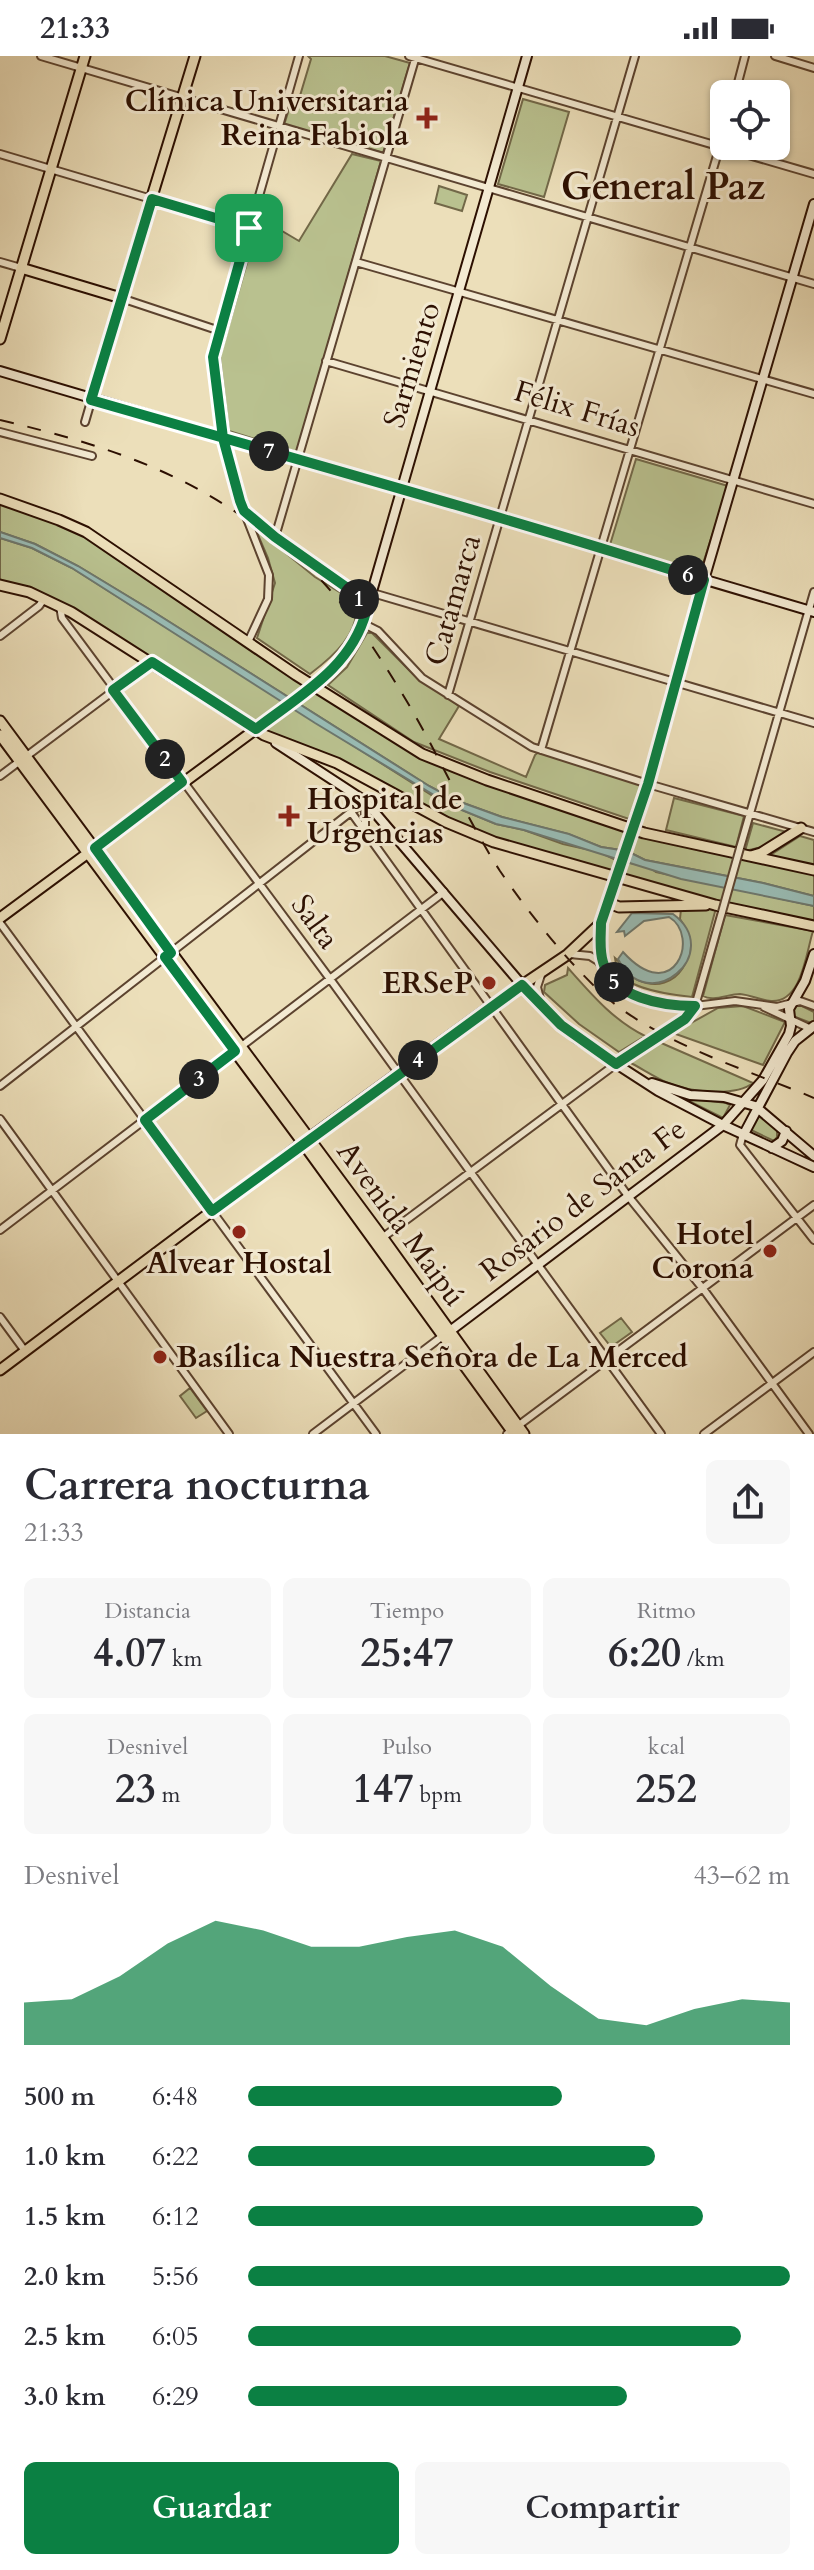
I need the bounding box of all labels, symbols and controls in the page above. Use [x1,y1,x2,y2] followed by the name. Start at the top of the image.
[40,8,110,49] text: 21:33
[710,80,790,160] map controls
[710,80,790,160] button: locate
[125,81,409,156] place label: Clínica Universitaria Reina Fabiola
[416,107,438,129] marker: Clínica Universitaria Reina Fabiola
[561,161,766,213] district label: General Paz
[215,194,283,262] pin
[227,206,271,250] icon: arrive
[374,297,450,433] street label: Sarmiento
[509,371,645,447] street label: Félix Frías
[249,431,289,471] pin: 7
[263,436,275,466] text: 7
[415,530,491,670] street label: Catamarca
[668,555,708,595] pin: 6
[682,560,694,590] text: 6
[339,579,379,619] pin: 1
[353,584,365,614] text: 1
[145,739,185,779] pin: 2
[159,744,171,774] text: 2
[307,779,463,854] place label: Hospital de Urgencias
[278,805,300,827] marker: Hospital de Urgencias
[281,886,349,958] street label: Salta
[594,962,634,1002] pin: 5
[382,963,473,1004] place label: ERSeP
[608,967,620,997] text: 5
[480,974,498,992] marker: ERSeP
[398,1040,438,1080] pin: 4
[412,1045,424,1075] text: 4
[179,1059,219,1099] pin: 3
[193,1064,205,1094] text: 3
[472,1109,694,1291] street label: Rosario de Santa Fe
[327,1133,475,1315] street label: Avenida Maipú
[651,1214,754,1289] place label: Hotel Corona
[230,1223,248,1241] marker: Alvear Hostal
[761,1242,779,1260] marker: Hotel Corona
[146,1243,332,1284] place label: Alvear Hostal
[176,1337,688,1378] place label: Basílica Nuestra Señora de La Merced
[151,1348,169,1366] marker: Basílica Nuestra Señora de La Merced
[24,1455,370,1515] text: Carrera nocturna
[706,1460,790,1544] button: share
[24,1515,84,1550] text: 21:33
[105,1596,191,1626] text: Distancia
[370,1596,444,1626] text: Tiempo
[637,1596,696,1626] text: Ritmo
[93,1626,166,1681] text: 4.07
[360,1626,454,1681] text: 25:47
[608,1626,681,1681] text: 6:20
[166,1644,202,1674] text: km
[681,1644,725,1674] text: /km
[107,1732,188,1762] text: Desnivel
[382,1732,432,1762] text: Pulso
[648,1732,685,1762] text: kcal
[115,1762,156,1817] text: 23
[352,1762,414,1817] text: 147
[636,1762,697,1817] text: 252
[156,1780,180,1810] text: m
[414,1780,462,1810] text: bpm
[24,1858,119,1893] text: Desnivel
[693,1858,790,1893] text: 43–62 m
[24,2079,95,2114] text: 500 m
[152,2079,199,2114] text: 6:48
[24,2139,105,2174] text: 1.0 km
[152,2139,199,2174] text: 6:22
[24,2199,105,2234] text: 1.5 km
[152,2199,199,2234] text: 6:12
[24,2259,105,2294] text: 2.0 km
[152,2259,199,2294] text: 5:56
[24,2319,105,2354] text: 2.5 km
[152,2319,199,2354] text: 6:05
[24,2379,105,2414] text: 3.0 km
[152,2379,199,2414] text: 6:29
[24,2462,399,2554] button: Guardar
[415,2462,790,2554] button: Compartir

